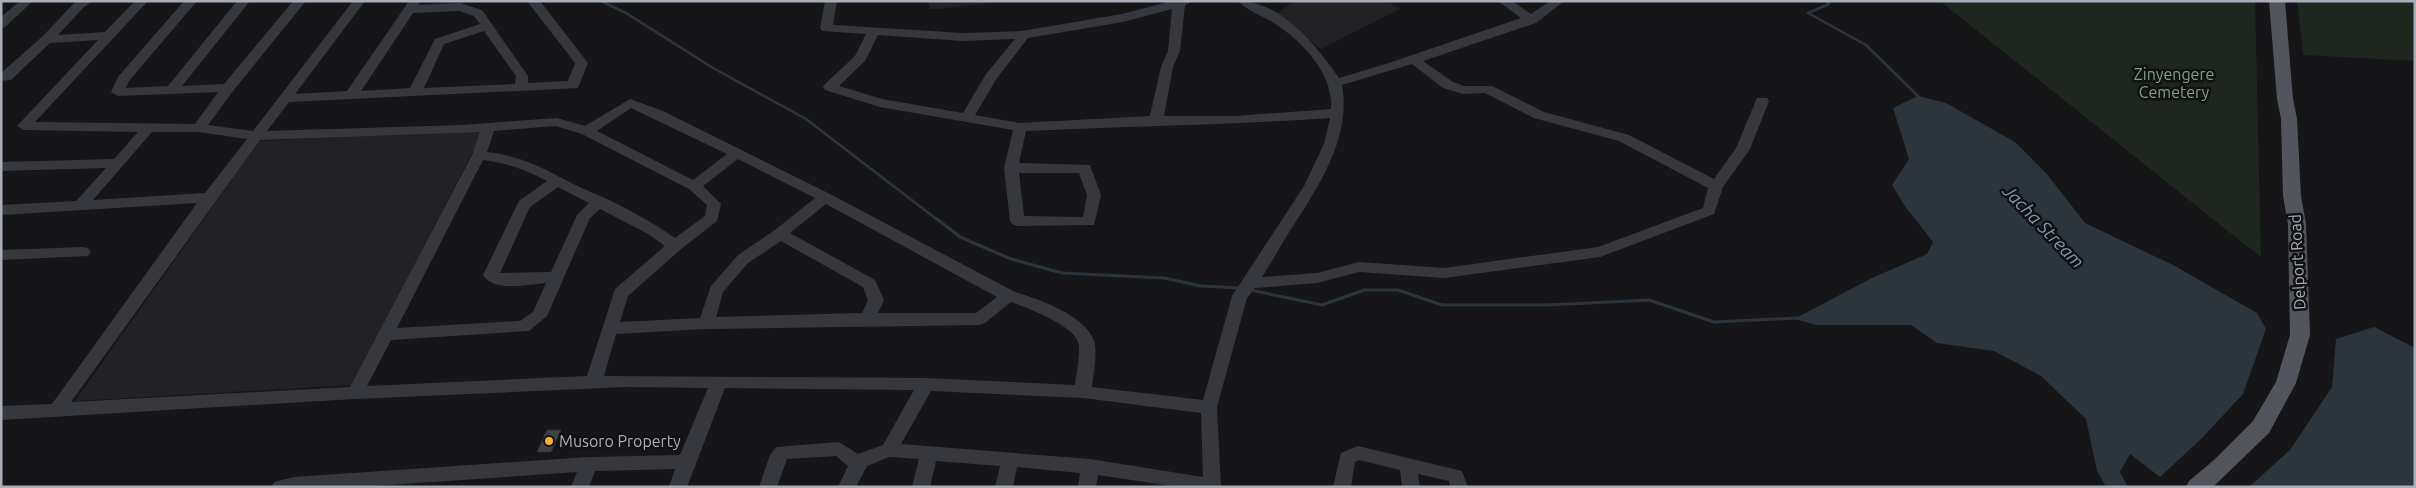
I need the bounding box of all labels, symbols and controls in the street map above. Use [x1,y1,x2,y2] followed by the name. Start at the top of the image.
[2134,65,2214,101] park label: Zinyengere Cemetery
[1999,180,2088,272] water label: Jacha Stream
[2286,214,2308,310] street label: Delport Road
[559,432,681,450] place label: Musoro Property
[543,435,555,447] marker: Musoro Property

